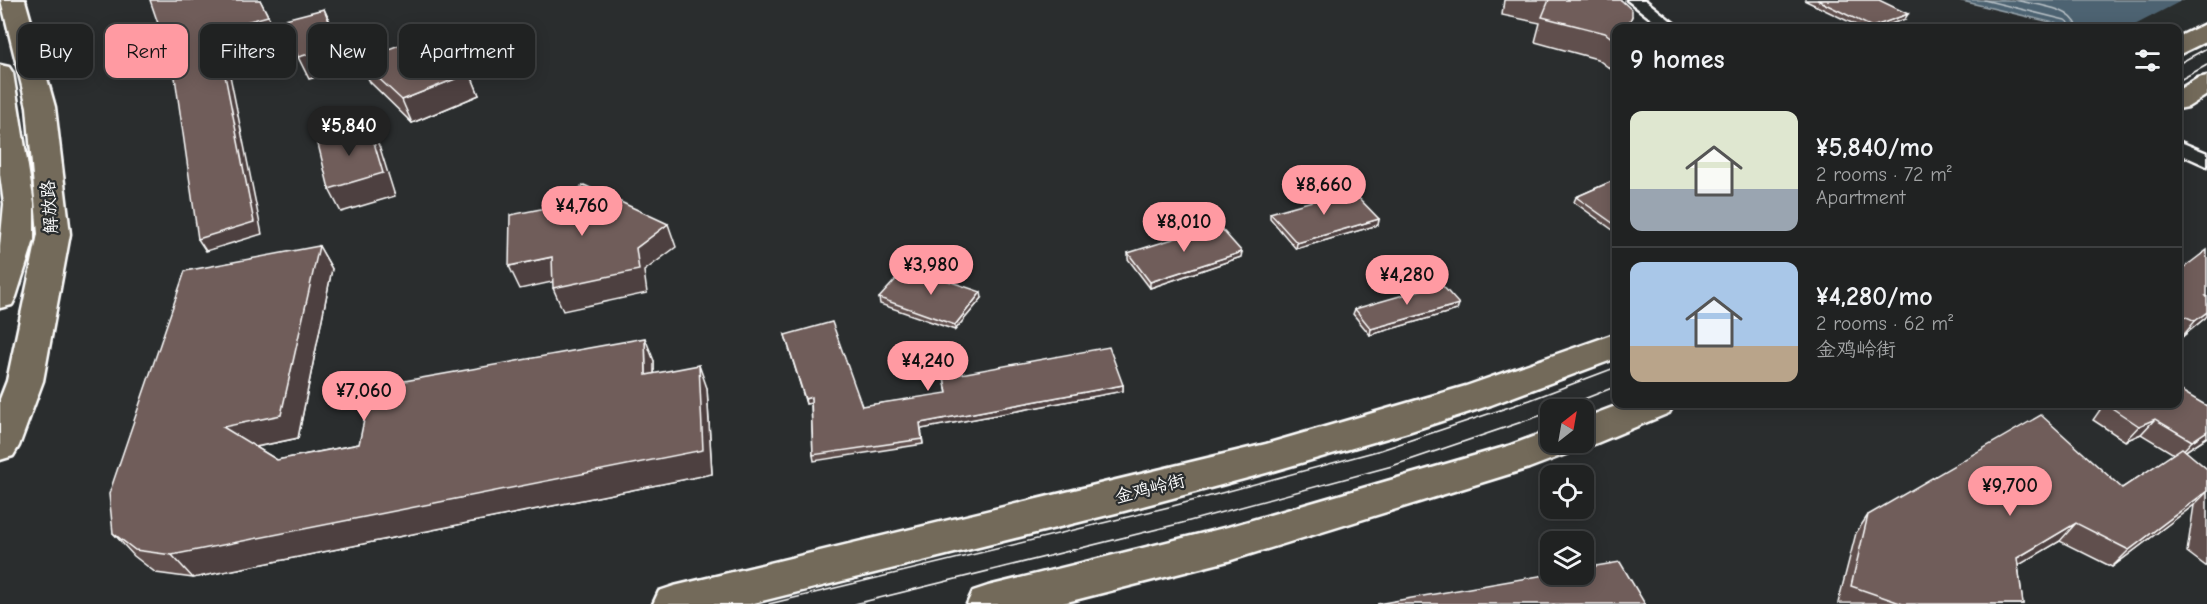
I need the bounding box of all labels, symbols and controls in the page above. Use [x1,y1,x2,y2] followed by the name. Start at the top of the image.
[18,24,93,78] chip: Buy
[105,24,188,78] chip: Rent
[200,24,296,78] chip: Filters
[308,24,387,78] chip: New
[399,24,535,78] chip: Apartment
[2131,44,2164,77] icon: filters
[1630,45,1725,75] text: 9 homes
[300,106,398,157] pin: ¥5,840
[321,114,377,137] text: ¥5,840
[1816,133,1933,163] text: ¥5,840/mo
[1678,135,1750,207] icon: home
[1816,163,1952,186] text: 2 rooms · 72 m²
[1275,165,1373,216] pin: ¥8,660
[1296,173,1352,196] text: ¥8,660
[38,179,62,235] street label: 解放路
[533,186,631,237] pin: ¥4,760
[1816,186,1906,209] text: Apartment
[555,194,609,217] text: ¥4,760
[1135,202,1233,253] pin: ¥8,010
[1157,210,1211,233] text: ¥8,010
[882,245,980,296] pin: ¥3,980
[903,253,959,276] text: ¥3,980
[1358,255,1456,306] pin: ¥4,280
[1380,263,1434,286] text: ¥4,280
[1816,282,1933,312] text: ¥4,280/mo
[1678,286,1750,358] icon: home
[1816,312,1953,335] text: 2 rooms · 62 m²
[1816,338,1896,361] text: 金鸡岭街
[879,341,977,392] pin: ¥4,240
[901,349,955,372] text: ¥4,240
[315,371,413,422] pin: ¥7,060
[336,379,392,402] text: ¥7,060
[1540,399,1594,453] north arrow
[1540,399,1594,585] map controls
[1540,465,1594,519] button: locate
[1961,466,2059,517] pin: ¥9,700
[1113,470,1187,508] street label: 金鸡岭街
[1982,474,2038,497] text: ¥9,700
[1540,531,1594,585] button: layers

